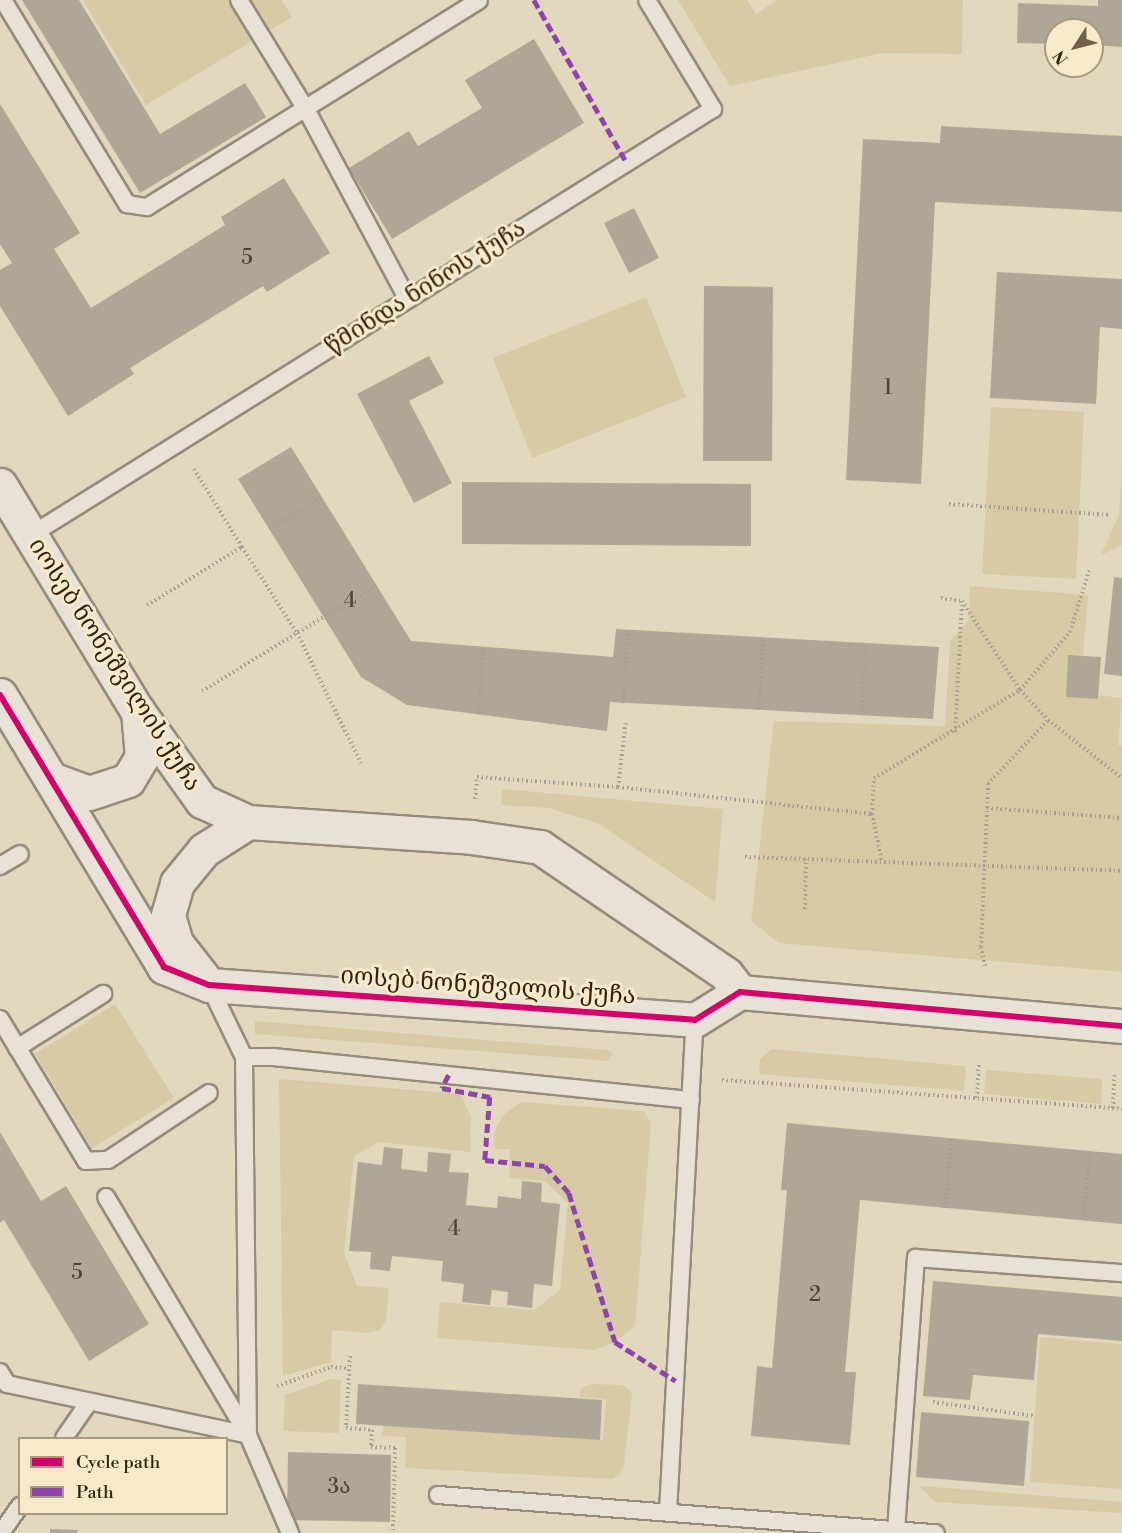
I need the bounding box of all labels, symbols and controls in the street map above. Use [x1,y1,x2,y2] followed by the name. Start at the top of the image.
[1044,18,1104,78] north arrow
[1049,46,1073,68] text: N
[321,215,531,361] street label: წმინდა ნინოს ქუჩა
[241,245,253,271] house number: 5
[883,375,893,401] house number: 1
[21,533,207,797] street label: იოსებ ნონეშვილის ქუჩა
[344,588,356,614] house number: 4
[339,962,637,1012] street label: იოსებ ნონეშვილის ქუჩა
[448,1216,460,1242] house number: 4
[71,1260,83,1286] house number: 5
[809,1282,821,1308] house number: 2
[18,1437,228,1515] legend
[76,1451,160,1474] text: Cycle path
[328,1474,350,1500] house number: 3ა
[76,1481,114,1504] text: Path

